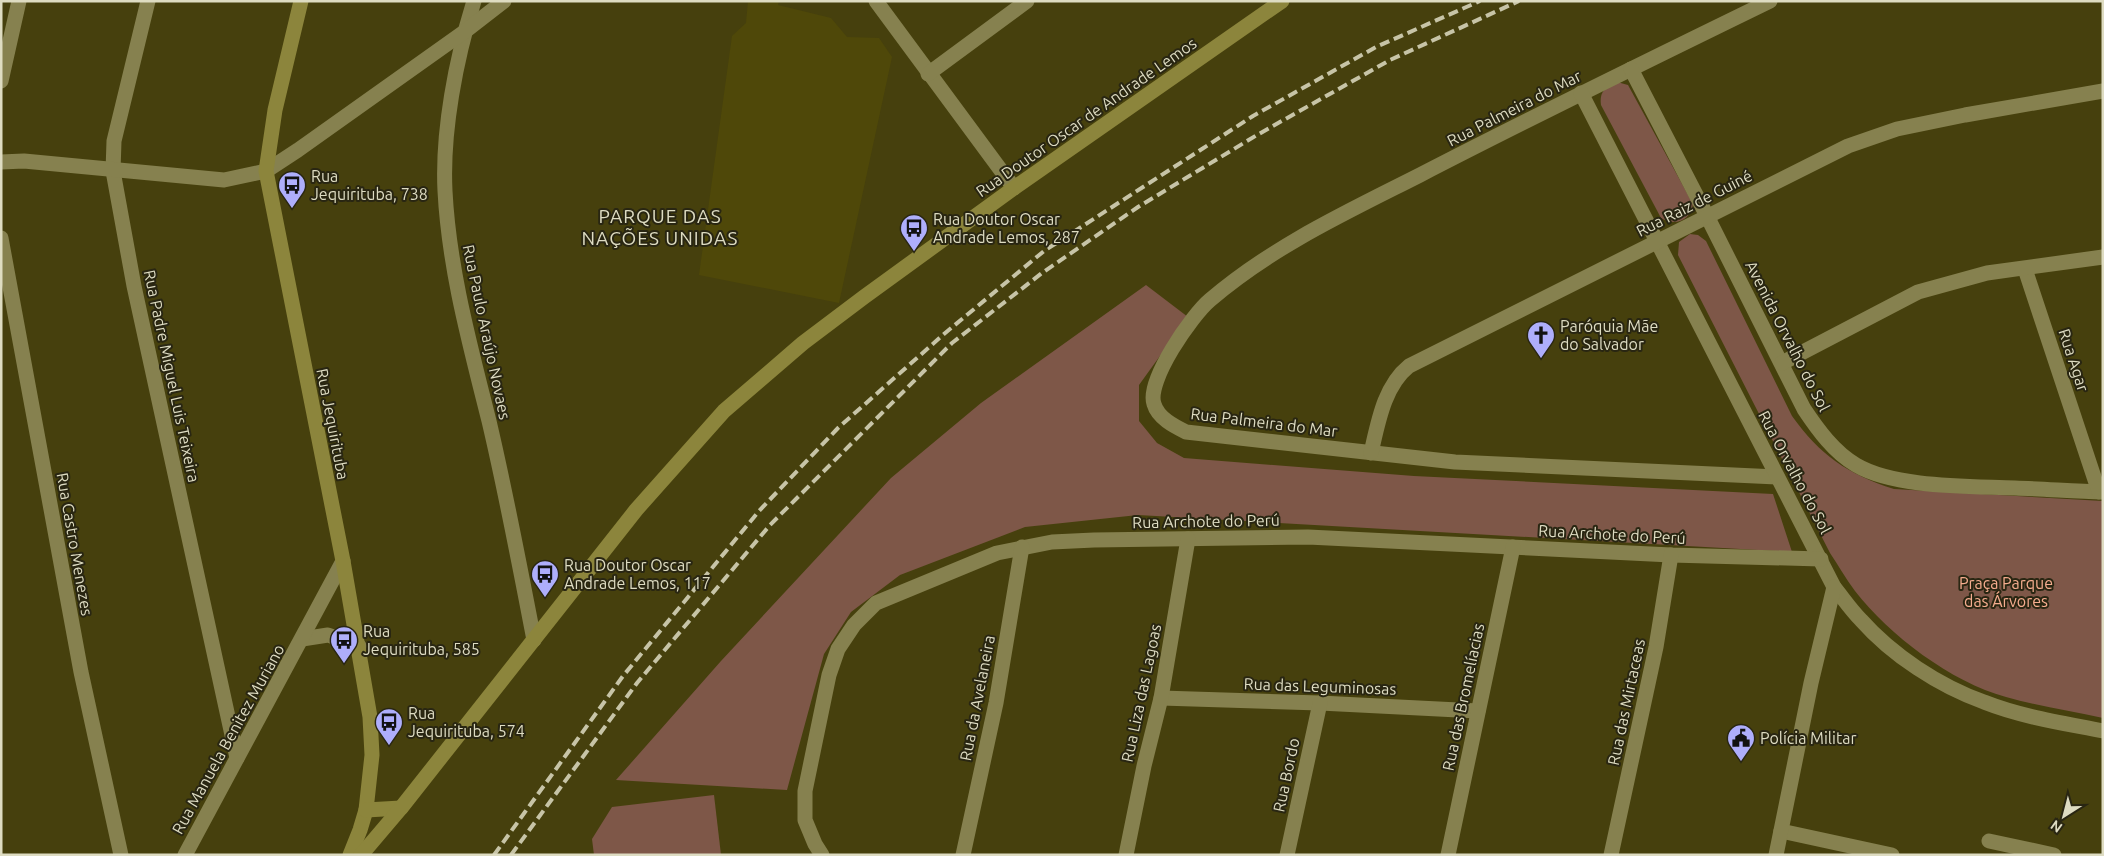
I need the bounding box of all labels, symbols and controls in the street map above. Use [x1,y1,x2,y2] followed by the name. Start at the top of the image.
[972,34,1200,200] street label: Rua Doutor Oscar de Andrade Lemos
[1444,66,1584,150] street label: Rua Palmeira do Mar
[1633,166,1755,240] street label: Rua Raiz de Guiné
[311,167,428,203] place label: Rua Jequirituba, 738
[277,170,307,209] bus stop icon: Rua Jequirituba, 738
[581,205,739,249] district label: PARQUE DAS NAÇÕES UNIDAS
[933,210,1080,246] place label: Rua Doutor Oscar Andrade Lemos, 287
[899,213,929,252] bus stop icon: Rua Doutor Oscar Andrade Lemos, 287
[460,243,514,421] street label: Rua Paulo Araújo Novaes
[1742,258,1834,414] street label: Avenida Orvalho do Sol
[141,268,203,484] street label: Rua Padre Miguel Luis Teixeira
[1560,317,1658,353] place label: Paróquia Mãe do Salvador
[1526,320,1556,359] church icon: Paróquia Mãe do Salvador
[2055,326,2093,394] street label: Rua Agar
[313,367,353,481] street label: Rua Jequirituba
[1190,404,1338,440] street label: Rua Palmeira do Mar
[1755,408,1835,536] street label: Rua Orvalho do Sol
[54,471,96,617] street label: Rua Castro Menezes
[1132,511,1280,531] street label: Rua Archote do Perú
[1538,521,1686,547] street label: Rua Archote do Perú
[564,556,711,592] place label: Rua Doutor Oscar Andrade Lemos, 117
[530,559,560,598] bus stop icon: Rua Doutor Oscar Andrade Lemos, 117
[1959,574,2053,610] park label: Praça Parque das Árvores
[363,622,480,658] place label: Rua Jequirituba, 585
[1118,622,1164,764] street label: Rua Liza das Lagoas
[1439,622,1487,772] street label: Rua das Bromelíacias
[329,625,359,664] bus stop icon: Rua Jequirituba, 585
[956,634,998,762] street label: Rua da Avelaneira
[1604,637,1648,767] street label: Rua das Mirtaceas
[168,641,288,837] street label: Rua Manuela Benitez Muriano
[1243,674,1397,698] street label: Rua das Leguminosas
[408,704,525,740] place label: Rua Jequirituba, 574
[374,707,404,746] bus stop icon: Rua Jequirituba, 574
[1726,723,1756,762] public building icon: Polícia Militar
[1760,729,1856,747] place label: Polícia Militar
[1269,736,1303,814] street label: Rua Bordo
[2039,791,2089,841] north arrow
[2047,817,2065,836] text: N

